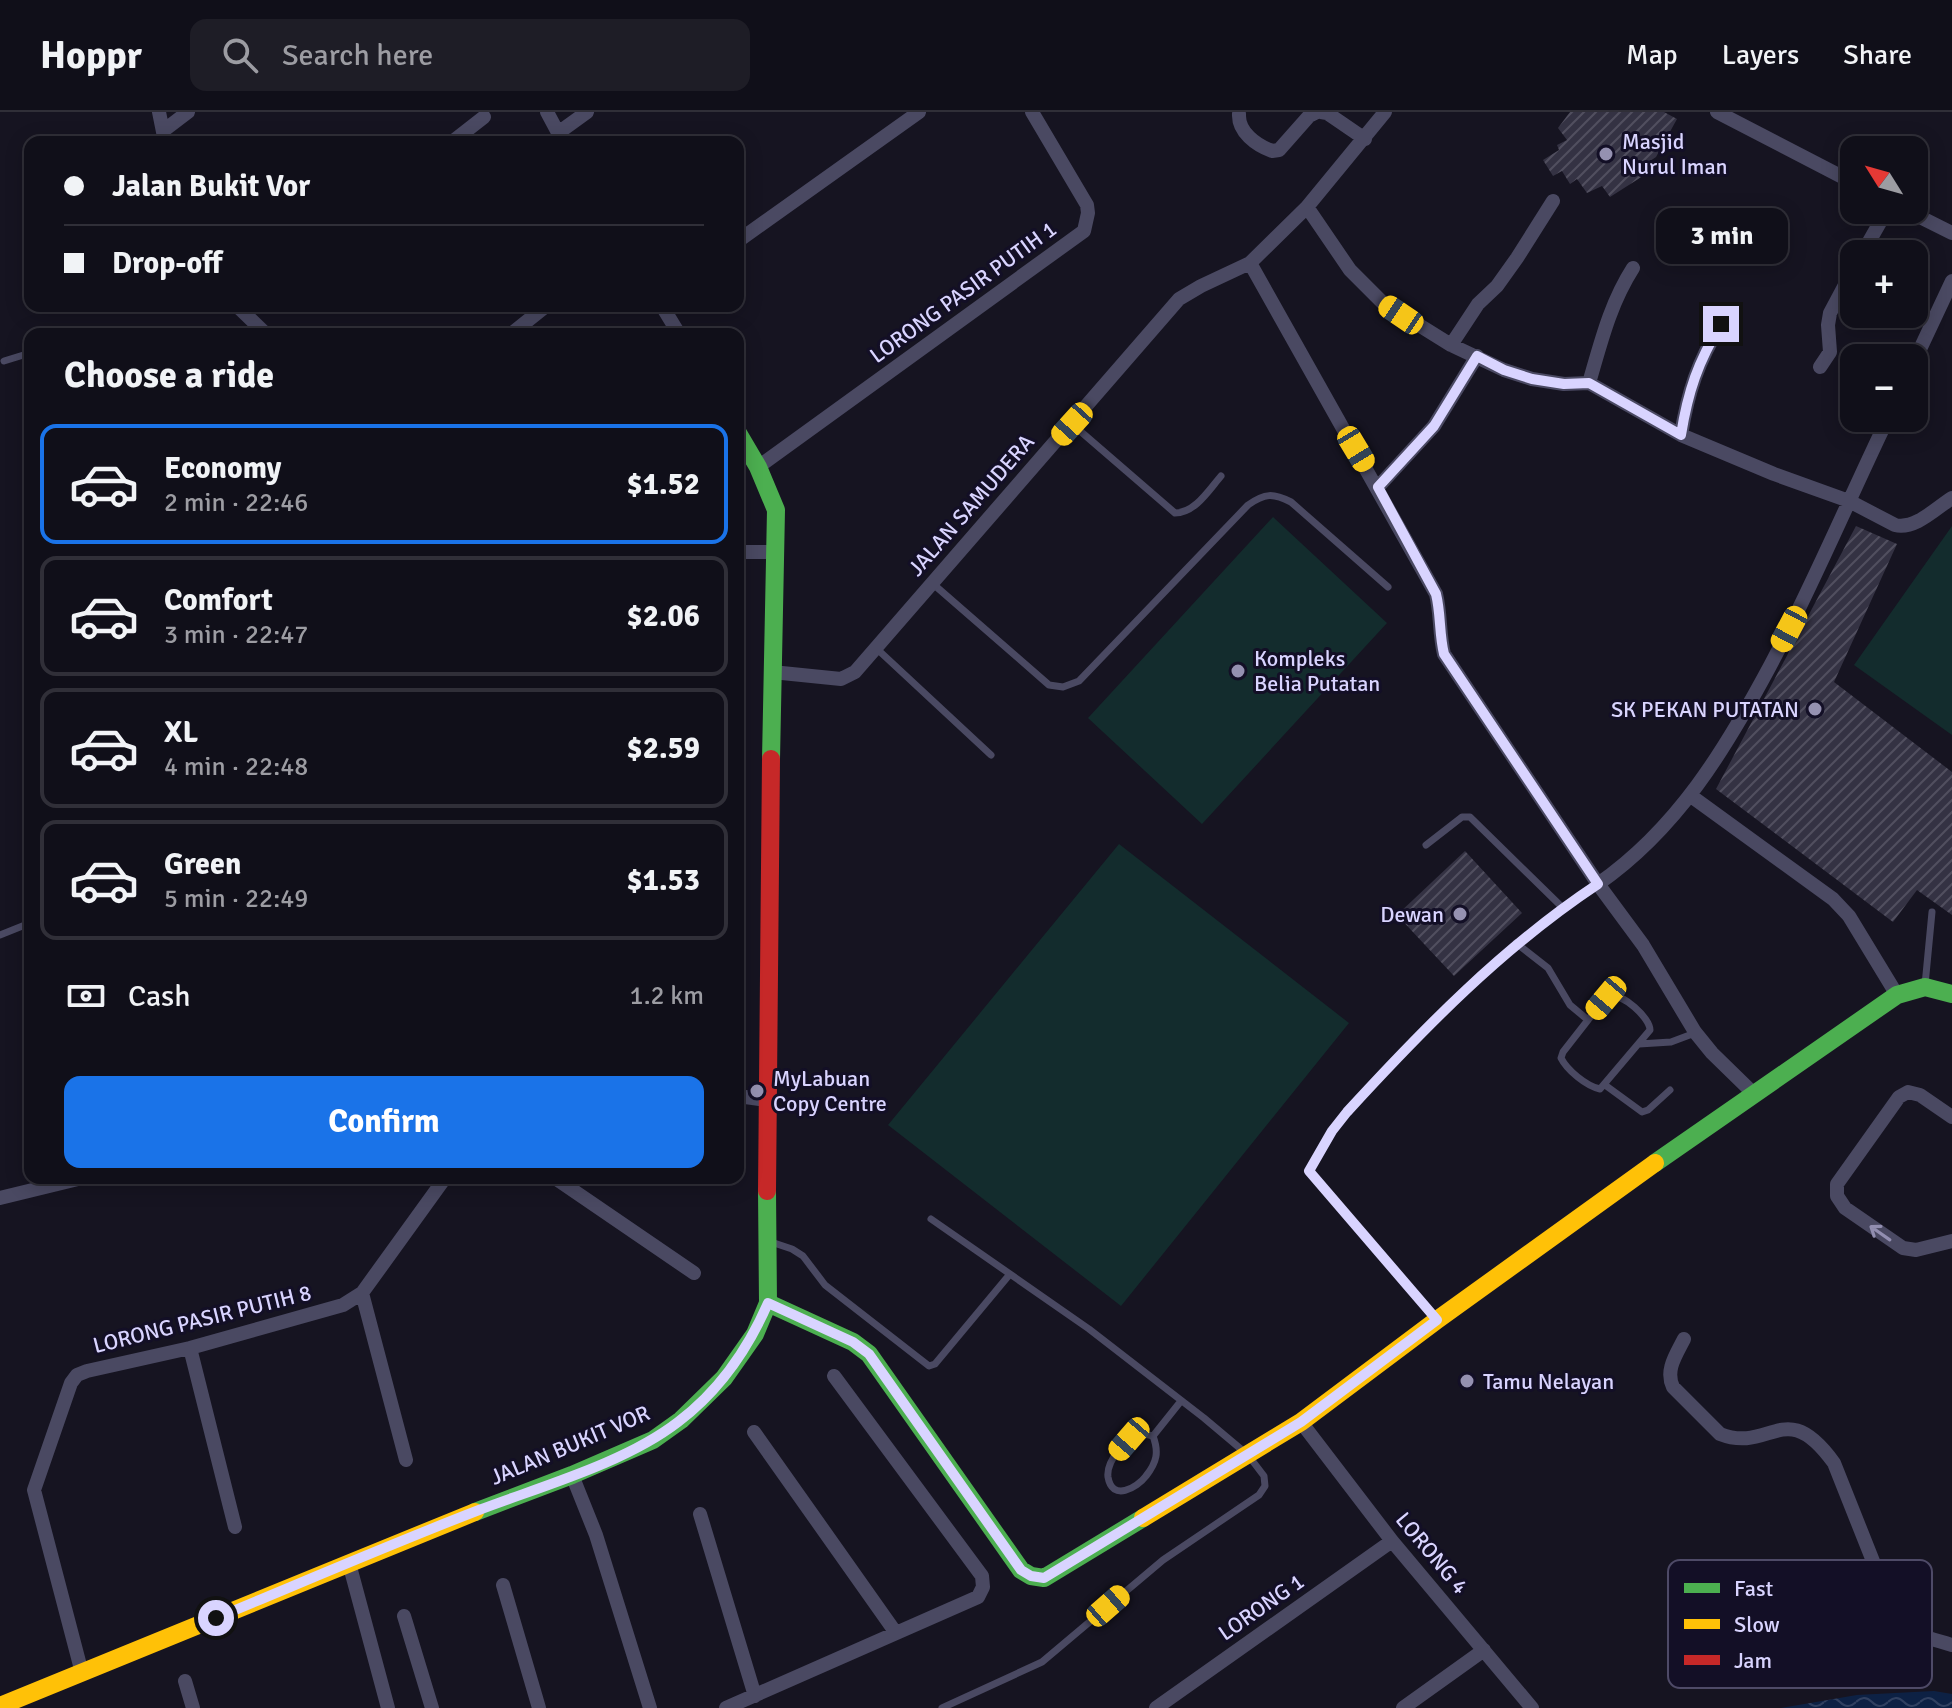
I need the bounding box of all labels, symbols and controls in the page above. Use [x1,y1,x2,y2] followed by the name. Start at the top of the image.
[190,19,750,91] search box
[40,32,142,79] text: Hoppr
[218,33,262,77] icon: search
[282,37,433,74] text: Search here
[1626,38,1678,72] text: Map
[1722,38,1799,72] text: Layers
[1843,38,1912,72] text: Share
[1622,128,1728,180] place label: Masjid Nurul Iman
[1840,136,1928,224] north arrow
[1840,136,1928,432] map controls
[1597,145,1615,163] marker: Masjid Nurul Iman
[112,168,310,205] text: Jalan Bukit Vor
[1655,208,1787,264] callout: 3 min
[864,215,1062,369] street label: LORONG PASIR PUTIH 1
[1691,220,1753,252] text: 3 min
[1840,240,1928,328] button: +
[112,245,222,282] text: Drop-off
[1374,292,1428,338] car
[1703,306,1739,342] route end
[1840,344,1928,432] button: −
[64,353,274,398] text: Choose a ride
[1047,398,1097,450] car
[1333,422,1379,476] car
[902,428,1040,581] street label: JALAN SAMUDERA
[68,448,140,520] icon: car
[164,450,281,487] text: Economy
[627,466,700,503] text: $1.52
[164,487,308,519] text: 2 min · 22:46
[68,580,140,652] icon: car
[164,582,273,619] text: Comfort
[627,598,700,635] text: $2.06
[1767,602,1811,656] car
[164,619,308,651] text: 3 min · 22:47
[1254,645,1380,697] place label: Kompleks Belia Putatan
[1229,662,1247,680] marker: Kompleks Belia Putatan
[1611,696,1799,723] place label: SK PEKAN PUTATAN
[1806,700,1824,718] marker: SK PEKAN PUTATAN
[68,712,140,784] icon: car
[164,714,198,751] text: XL
[627,730,700,767] text: $2.59
[164,751,308,783] text: 4 min · 22:48
[68,844,140,916] icon: car
[164,846,241,883] text: Green
[627,862,700,899] text: $1.53
[164,883,308,915] text: 5 min · 22:49
[1380,901,1444,928] place label: Dewan
[1451,905,1469,923] marker: Dewan
[1581,972,1631,1024] car
[64,974,108,1018] icon: cash
[128,978,191,1015] text: Cash
[630,980,704,1012] text: 1.2 km
[773,1065,887,1117] place label: MyLabuan Copy Centre
[64,1076,704,1168] button: Confirm
[748,1082,766,1100] marker: MyLabuan Copy Centre
[1870,1225,1892,1241] one-way arrow
[90,1279,314,1359] street label: LORONG PASIR PUTIH 8
[1483,1368,1614,1395] place label: Tamu Nelayan
[1458,1372,1476,1390] marker: Tamu Nelayan
[486,1399,654,1491] street label: JALAN BUKIT VOR
[1104,1413,1154,1465] car
[1390,1507,1474,1600] street label: LORONG 4
[1668,1560,1932,1688] legend
[1213,1568,1309,1646] street label: LORONG 1
[1734,1575,1774,1602] text: Fast
[1082,1581,1134,1631] car
[198,1600,234,1636] route start
[1734,1611,1780,1638] text: Slow
[1734,1647,1772,1674] text: Jam

